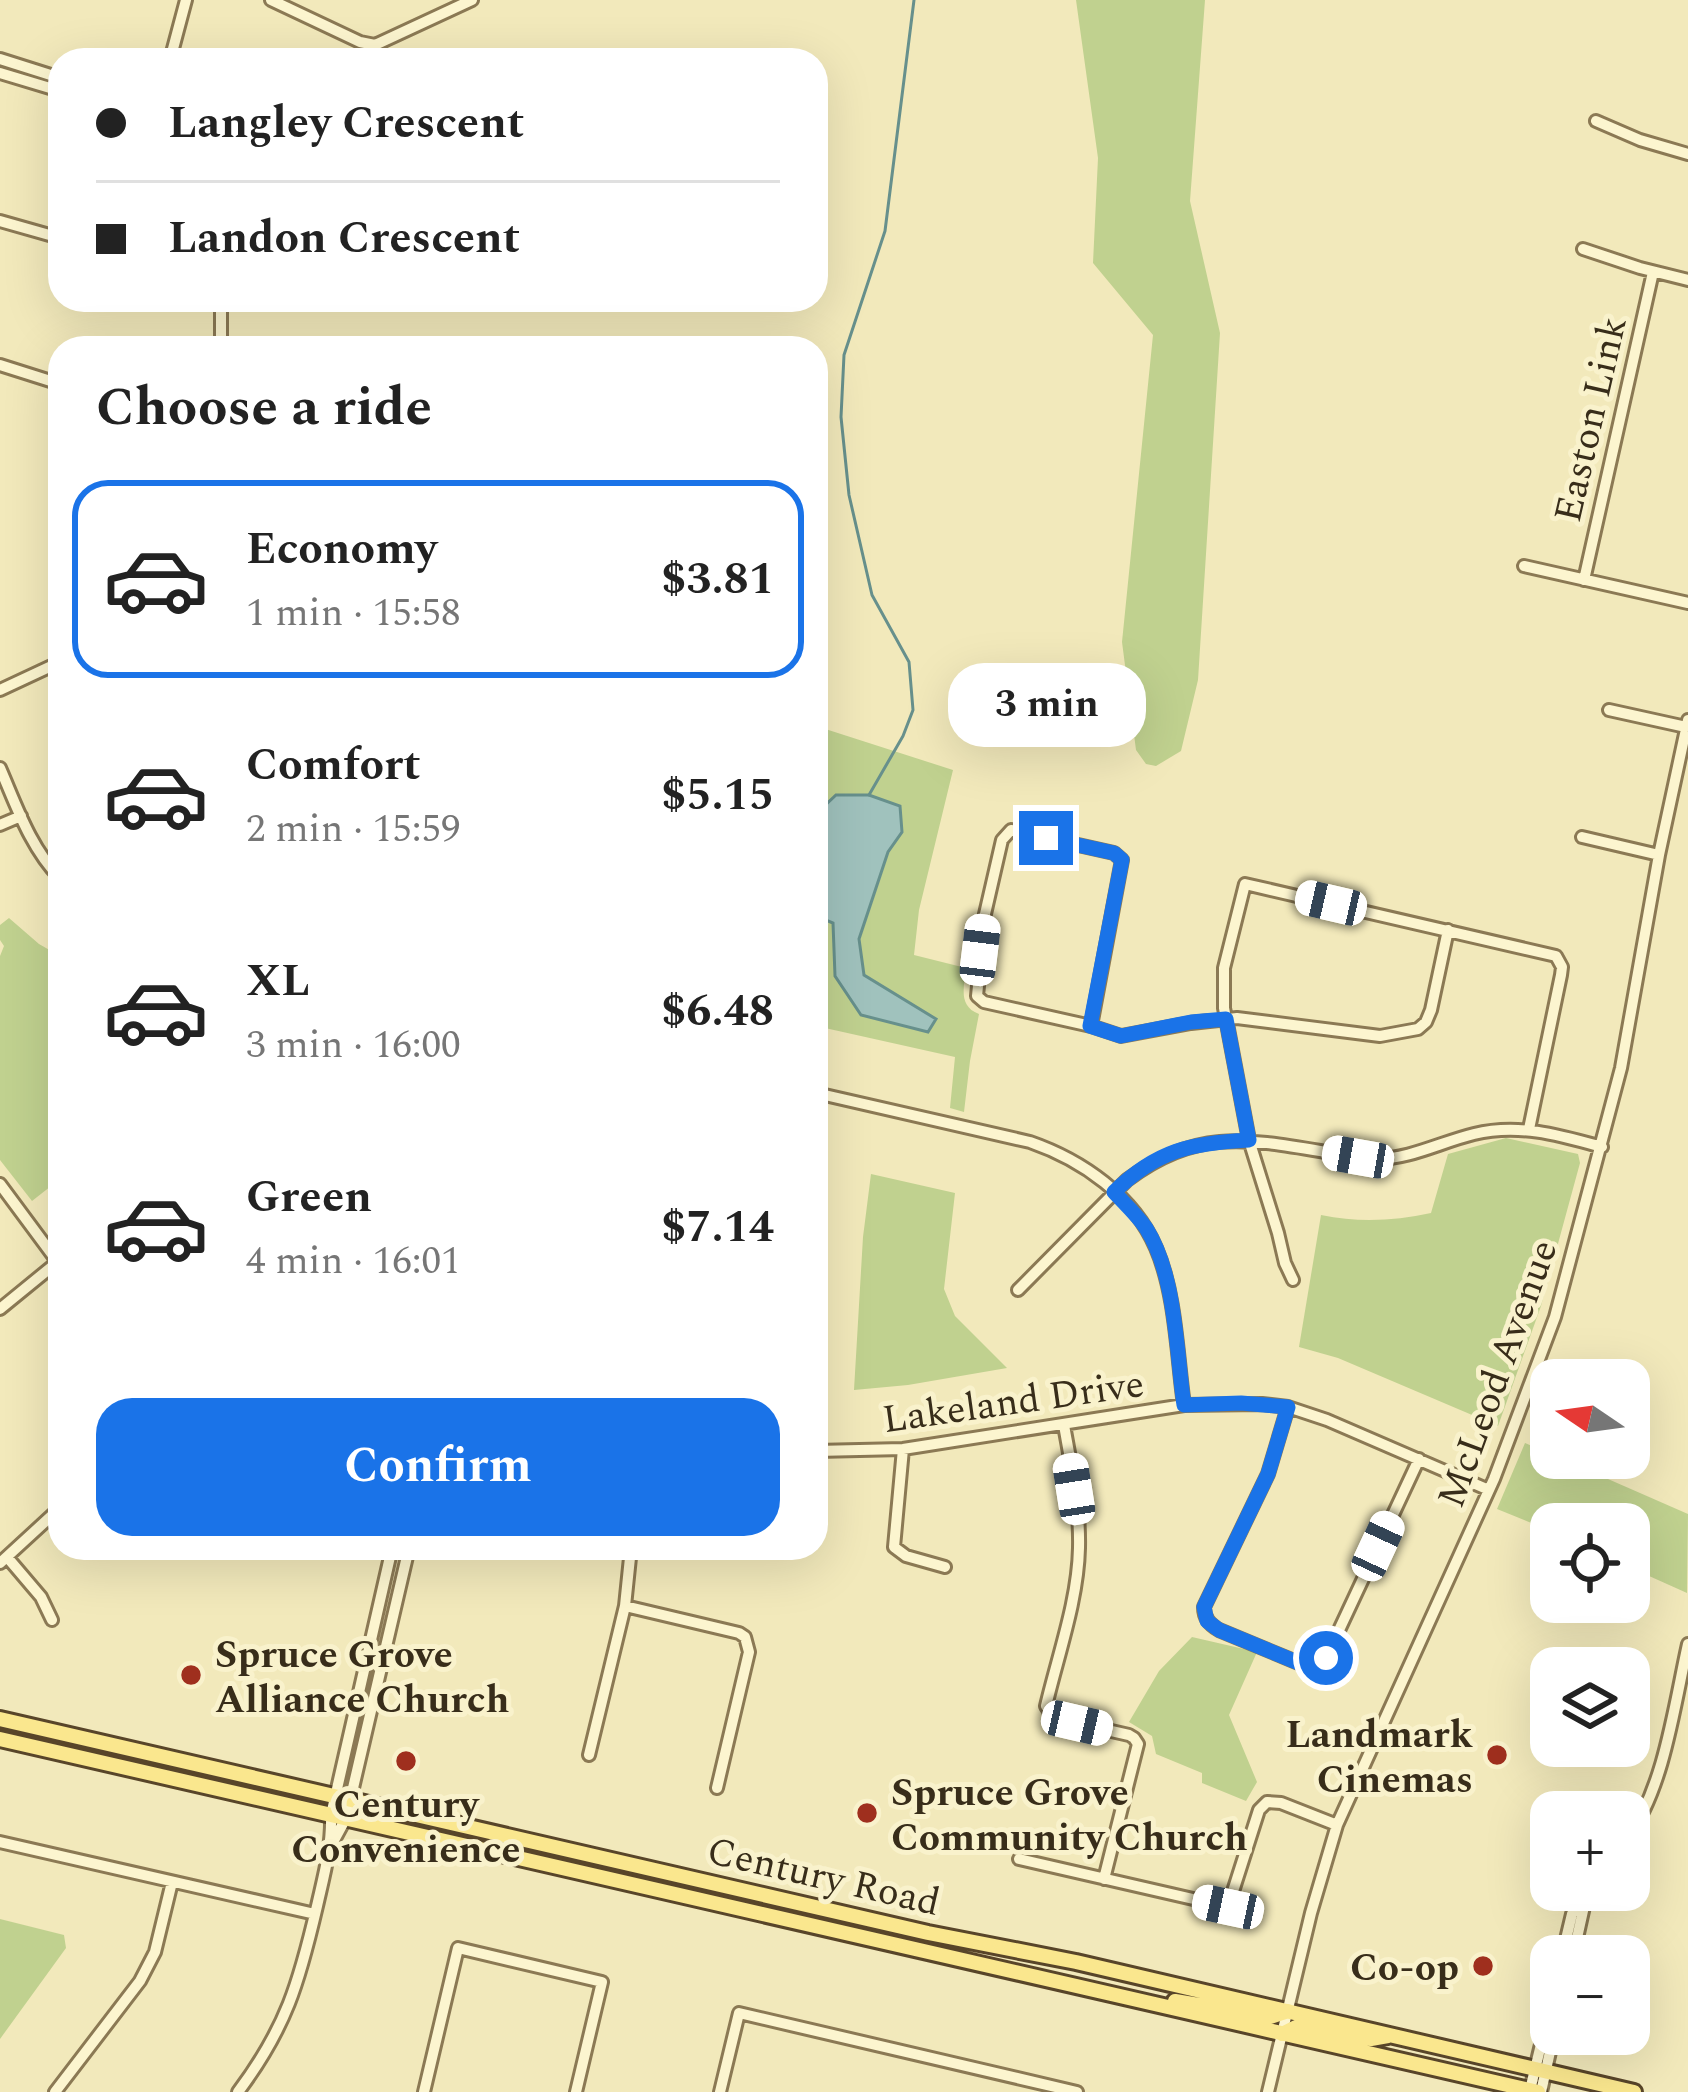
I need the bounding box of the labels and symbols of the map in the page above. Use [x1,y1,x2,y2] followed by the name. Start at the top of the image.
[1539,311,1644,528] street label: Easton Link
[947,664,1145,748] callout: 3 min
[1019,811,1073,865] route end
[1292,877,1370,929] car
[958,912,1002,988] car
[1319,1133,1397,1181] car
[1423,1232,1574,1516] street label: McLeod Avenue
[879,1355,1148,1450] street label: Lakeland Drive
[1530,1359,1650,1479] north arrow
[1051,1451,1097,1527] car
[1346,1506,1410,1586] car
[215,1626,510,1730] place label: Spruce Grove Alliance Church
[1299,1631,1353,1685] route start
[178,1662,204,1688] marker: Spruce Grove Alliance Church
[1038,1697,1116,1749] car
[1286,1706,1473,1810] place label: Landmark Cinemas
[1484,1742,1510,1768] marker: Landmark Cinemas
[393,1748,419,1774] marker: Century Convenience
[891,1764,1248,1868] place label: Spruce Grove Community Church
[291,1776,521,1880] place label: Century Convenience
[854,1800,880,1826] marker: Spruce Grove Community Church
[701,1822,946,1933] street label: Century Road
[1189,1882,1267,1932] car
[1350,1939,1459,1998] place label: Co-op
[1470,1953,1496,1979] marker: Co-op

